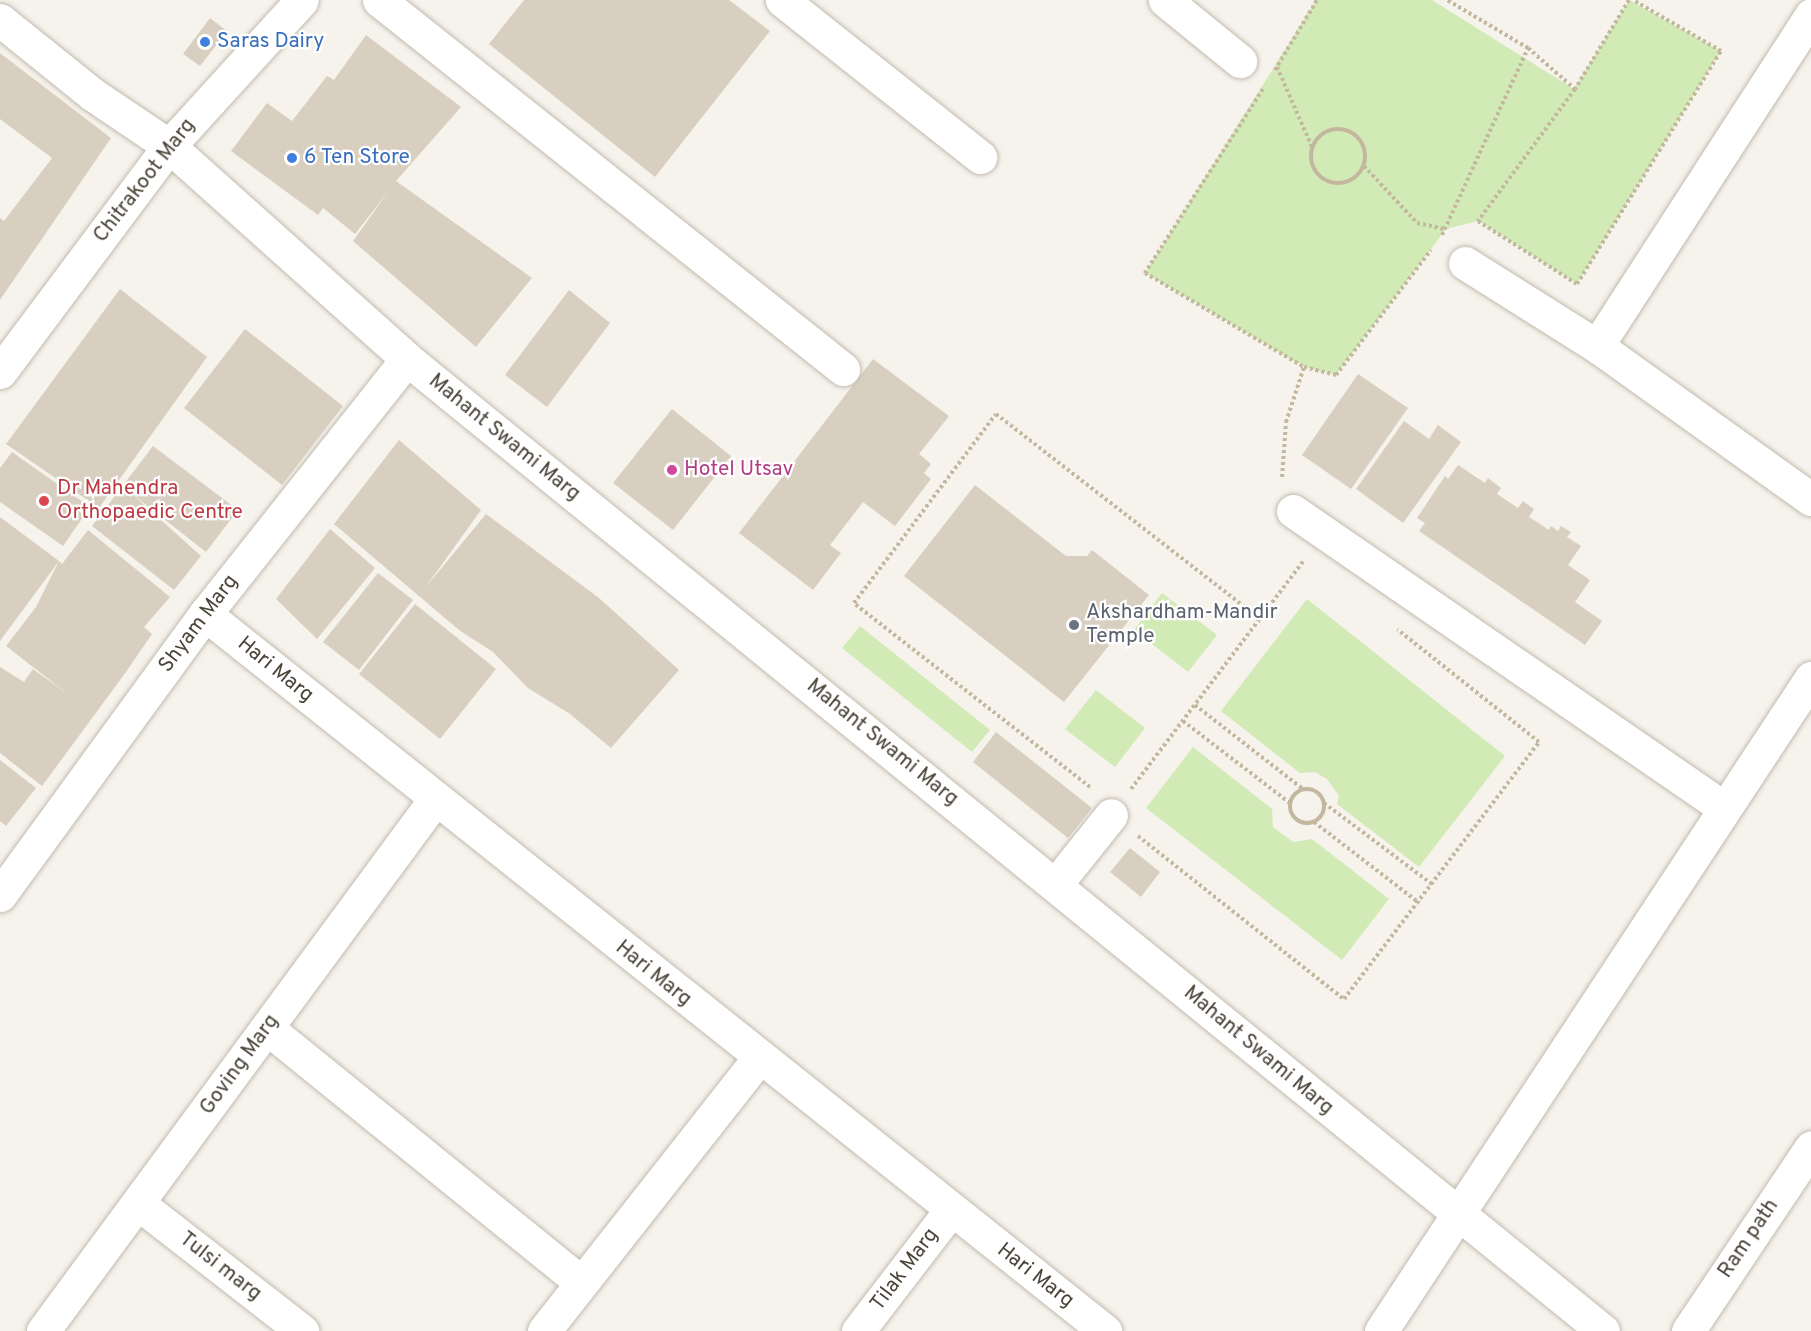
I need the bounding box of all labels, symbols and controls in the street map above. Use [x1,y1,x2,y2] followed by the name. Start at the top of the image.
[217,29,324,55] place label: Saras Dairy
[198,35,212,49] marker: Saras Dairy
[89,114,201,248] street label: Chitrakoot Marg
[304,145,411,171] place label: 6 Ten Store
[285,151,299,165] marker: 6 Ten Store
[423,369,585,507] street label: Mahant Swami Marg
[684,457,793,483] place label: Hotel Utsav
[665,463,679,477] marker: Hotel Utsav
[57,476,243,526] place label: Dr Mahendra Orthopaedic Centre
[35,492,53,510] marker: Dr Mahendra Orthopaedic Centre
[154,570,244,678] street label: Shyam Marg
[1086,600,1278,650] place label: Akshardham-Mandir Temple
[1067,618,1081,632] marker: Akshardham-Mandir Temple
[232,632,318,708] street label: Hari Marg
[801,674,963,812] street label: Mahant Swami Marg
[610,936,696,1012] street label: Hari Marg
[1178,981,1338,1121] street label: Mahant Swami Marg
[195,1010,285,1120] street label: Goving Marg
[1713,1195,1785,1283] street label: Ram path
[866,1224,944,1316] street label: Tilak Marg
[174,1227,266,1307] street label: Tulsi marg
[991,1238,1079,1314] street label: Hari Marg

